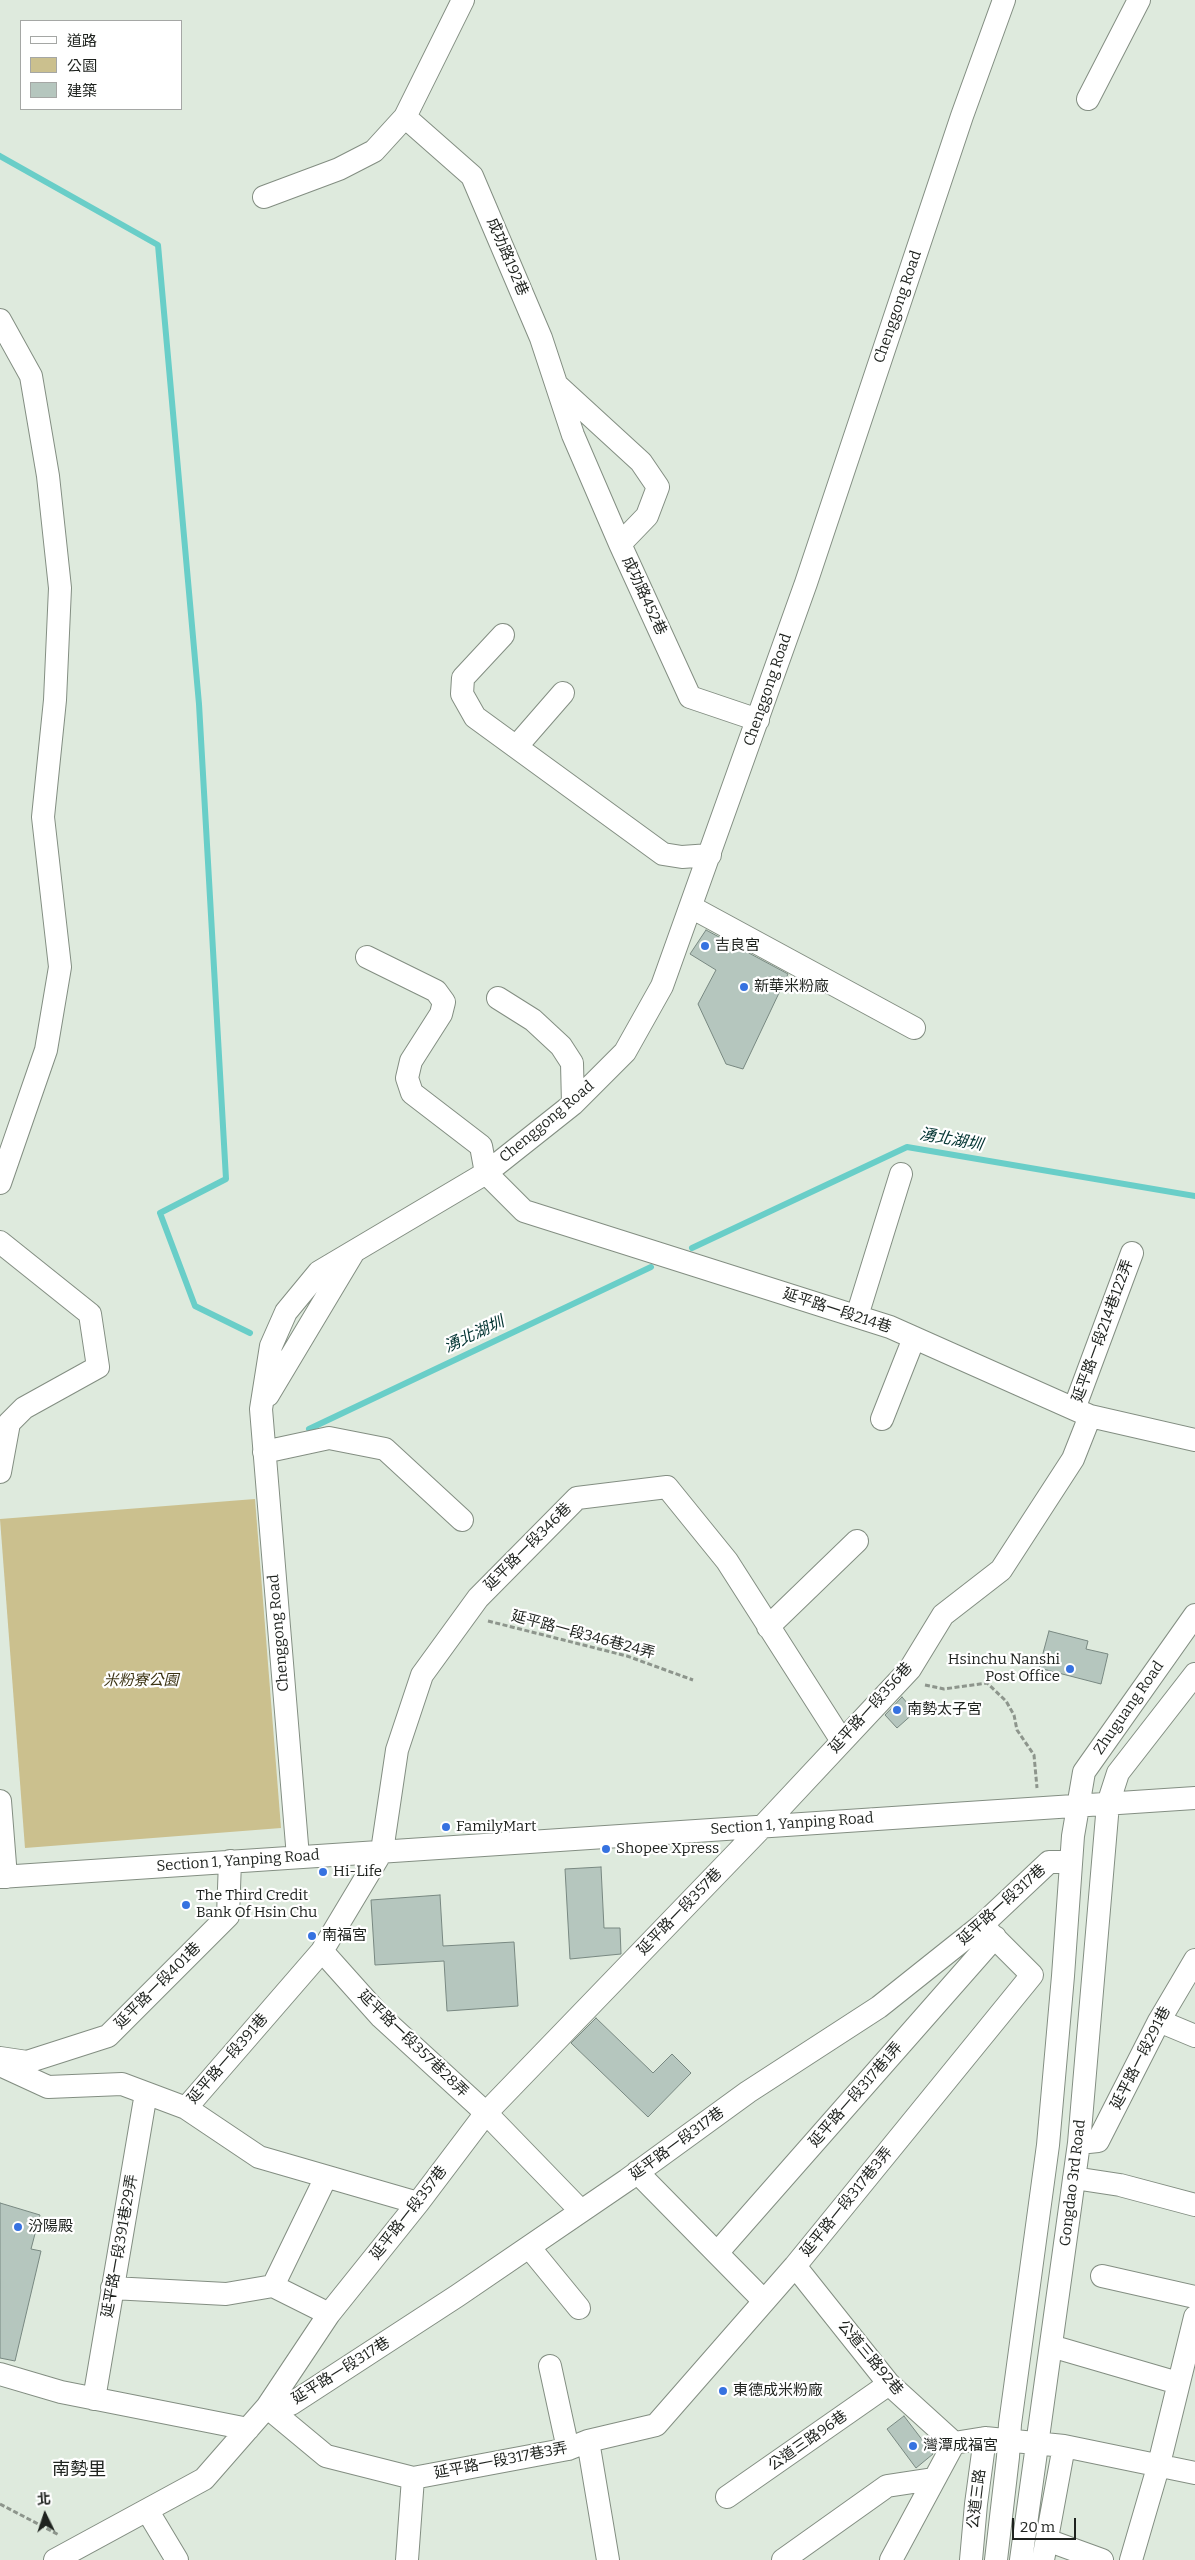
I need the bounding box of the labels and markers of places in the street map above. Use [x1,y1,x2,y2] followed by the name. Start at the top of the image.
[715,937,760,955] place label: 吉良宮
[699,940,711,952] marker: 吉良宮
[754,978,829,996] place label: 新華米粉廠
[738,981,750,993] marker: 新華米粉廠
[948,1651,1060,1686] place label: Hsinchu Nanshi Post Office
[1064,1663,1076,1675] marker: Hsinchu Nanshi Post Office
[907,1701,982,1719] place label: 南勢太子宮
[891,1704,903,1716] marker: 南勢太子宮
[456,1818,536,1836] place label: FamilyMart
[440,1821,452,1833] marker: FamilyMart
[616,1840,719,1858] place label: Shopee Xpress
[600,1843,612,1855] marker: Shopee Xpress
[333,1863,382,1881] place label: Hi-Life
[317,1866,329,1878] marker: Hi-Life
[196,1887,317,1922] place label: The Third Credit Bank Of Hsin Chu
[180,1899,192,1911] marker: The Third Credit Bank Of Hsin Chu
[322,1927,367,1945] place label: 南福宮
[306,1930,318,1942] marker: 南福宮
[28,2218,73,2236] place label: 汾陽殿
[12,2221,24,2233] marker: 汾陽殿
[733,2382,823,2400] place label: 東德成米粉廠
[717,2385,729,2397] marker: 東德成米粉廠
[923,2437,998,2455] place label: 灣潭成福宮
[907,2440,919,2452] marker: 灣潭成福宮

